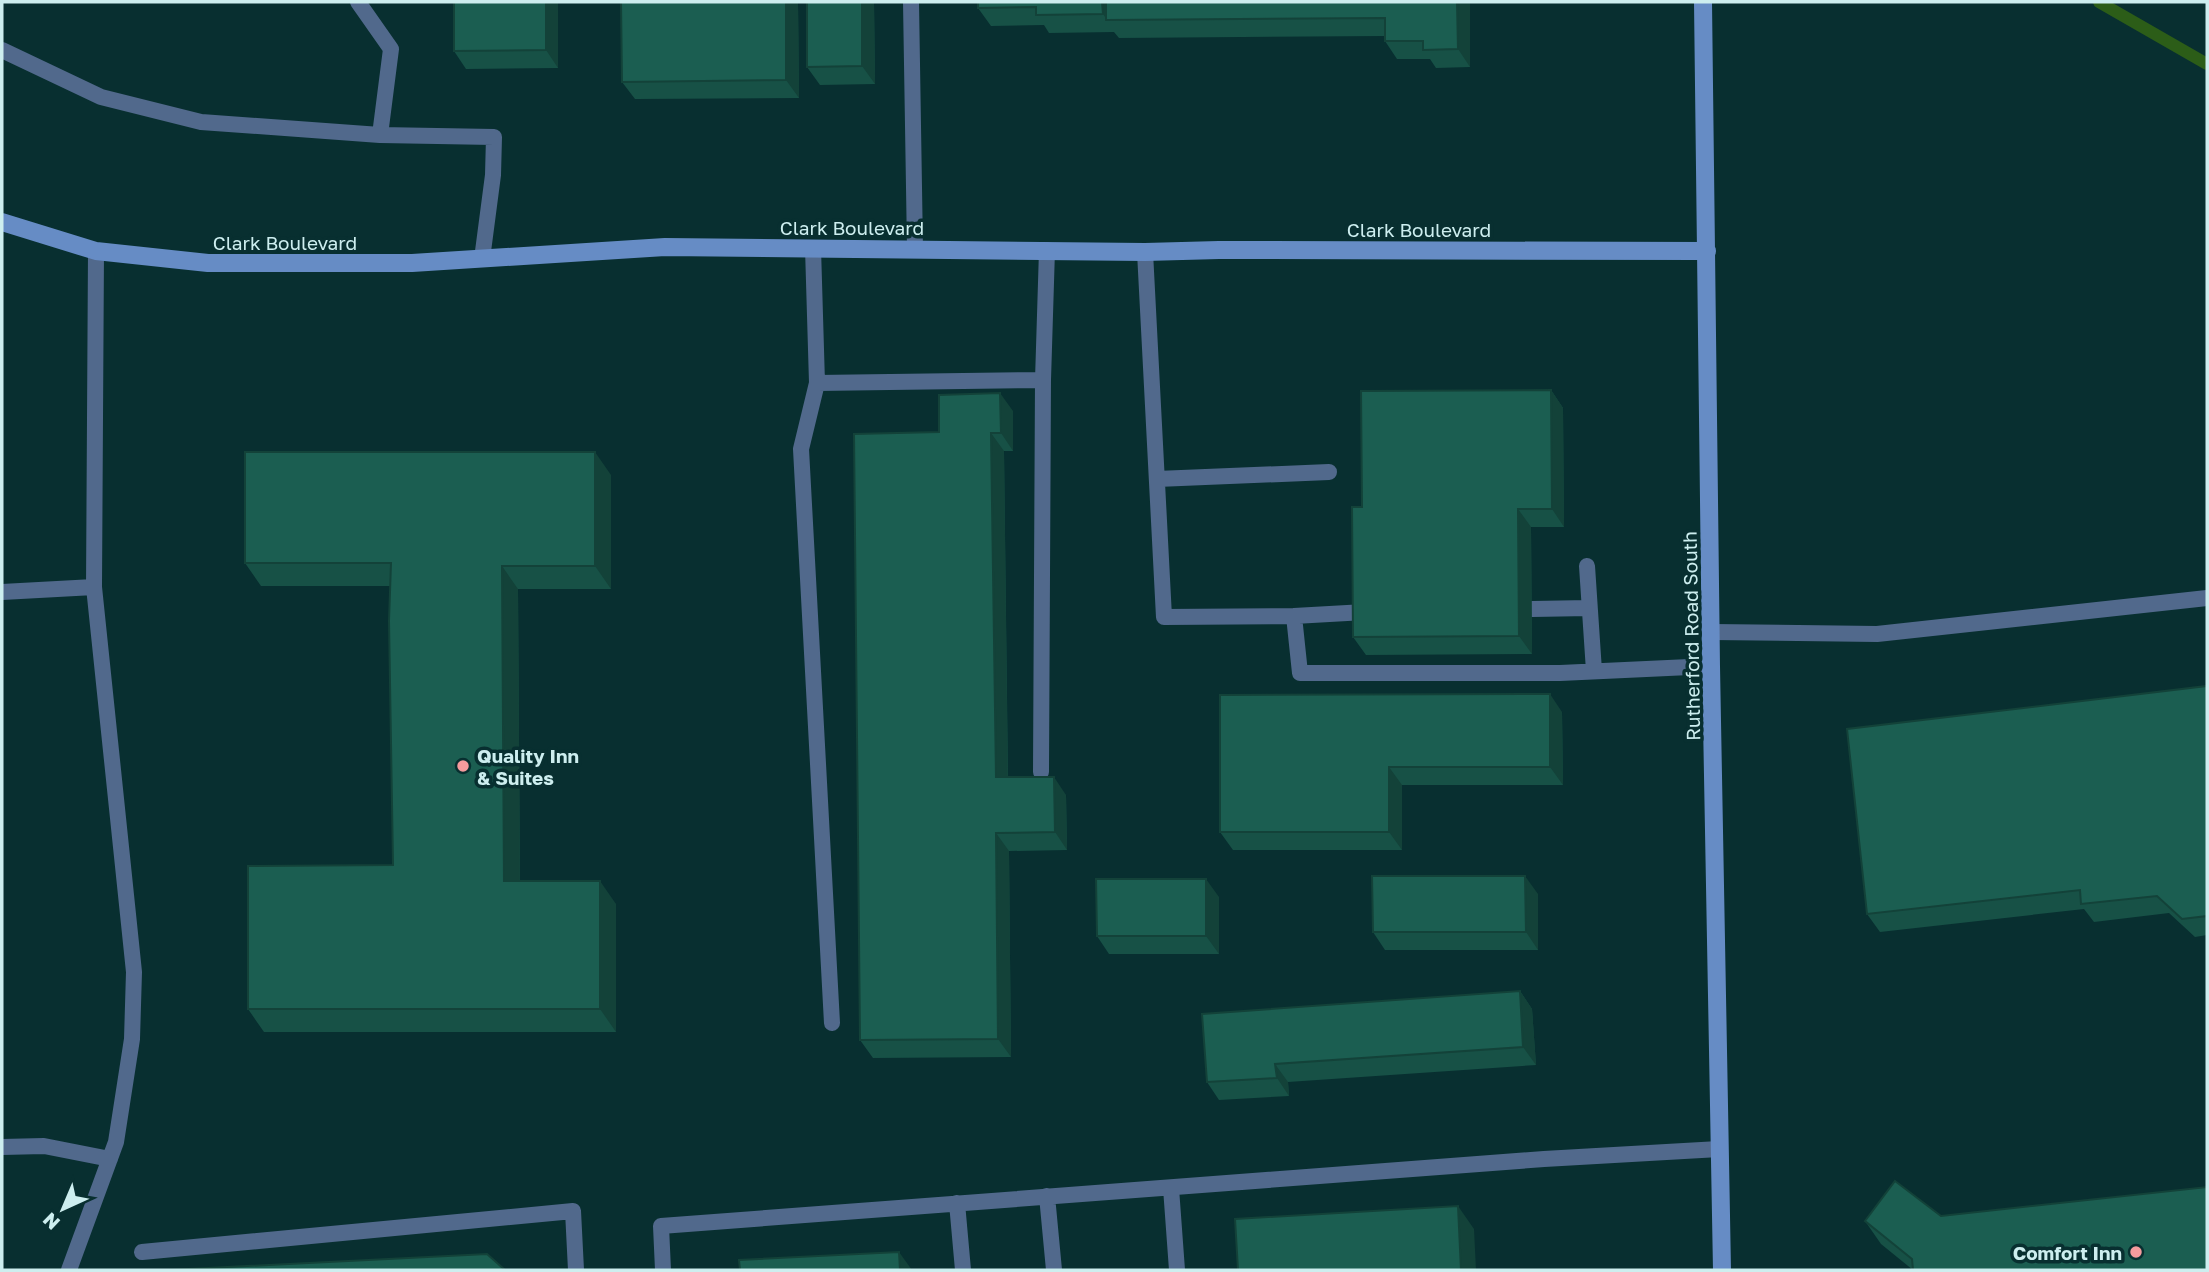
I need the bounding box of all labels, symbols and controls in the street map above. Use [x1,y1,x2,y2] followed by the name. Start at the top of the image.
[780,216,924,239] street label: Clark Boulevard
[1347,218,1491,241] street label: Clark Boulevard
[213,231,357,254] street label: Clark Boulevard
[1678,531,1704,741] street label: Rutherford Road South
[477,744,579,789] place label: Quality Inn & Suites
[455,758,471,774] marker: Quality Inn & Suites
[28,1174,98,1244] north arrow
[38,1208,64,1235] text: N
[2013,1241,2122,1264] place label: Comfort Inn
[2128,1244,2144,1260] marker: Comfort Inn

